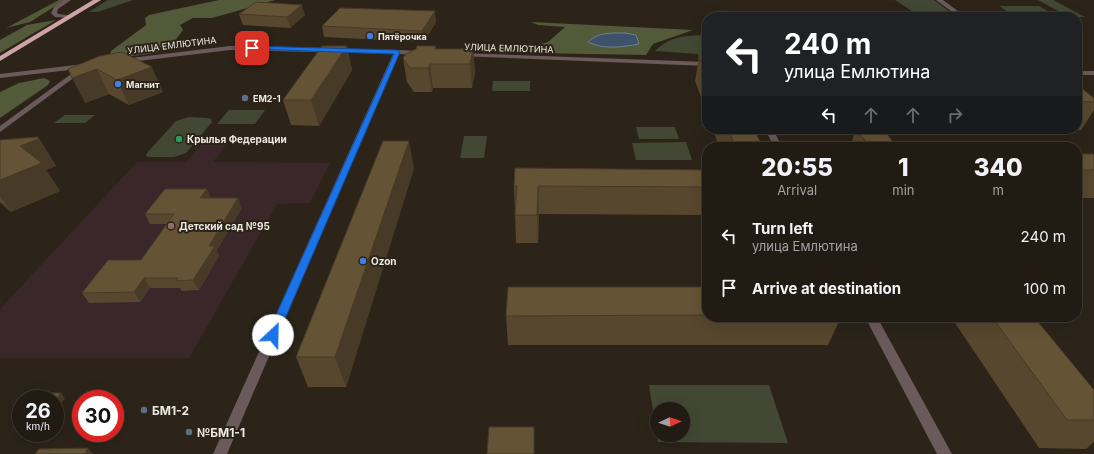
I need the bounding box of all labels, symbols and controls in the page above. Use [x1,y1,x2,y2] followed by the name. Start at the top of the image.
[784,27,871,61] text: 240 m
[718,28,770,80] icon: left
[235,31,269,65] pin
[365,31,375,41] marker: Пятёрочка
[378,31,427,42] place label: Пятёрочка
[127,34,217,56] street label: УЛИЦА ЕМЛЮТИНА
[241,37,263,59] icon: arrive
[464,41,554,55] street label: УЛИЦА ЕМЛЮТИНА
[784,61,930,82] text: улица Емлютина
[113,79,123,89] marker: Магнит
[126,79,160,90] place label: Магнит
[240,93,250,103] marker: ЕМ2-1
[253,93,281,104] place label: ЕМ2-1
[818,104,840,126] icon: left
[860,104,882,126] icon: ahead
[902,104,924,126] icon: ahead
[944,104,966,126] icon: right
[187,133,287,145] place label: Крылья Федерации
[174,134,184,144] marker: Крылья Федерации
[761,153,833,182] text: 20:55
[898,153,909,182] text: 1
[974,153,1023,182] text: 340
[777,182,817,198] text: Arrival
[892,182,914,198] text: min
[993,182,1004,198] text: m
[752,219,813,238] text: Turn left
[179,220,270,232] place label: Детский сад №95
[166,221,176,231] marker: Детский сад №95
[718,225,740,247] icon: left
[1021,227,1066,246] text: 240 m
[752,238,858,254] text: улица Емлютина
[371,255,397,267] place label: Ozon
[358,256,368,266] marker: Ozon
[718,277,740,299] icon: arrive
[752,279,901,298] text: Arrive at destination
[1024,279,1066,298] text: 100 m
[252,314,294,356] position arrow
[72,390,124,442] speed limit sign: 30
[25,399,51,423] text: 26
[650,402,690,442] north arrow
[650,402,690,442] map controls
[152,403,189,418] place label: БМ1-2
[139,405,149,415] marker: БМ1-2
[26,420,50,432] text: km/h
[197,425,245,440] place label: №БМ1-1
[184,427,194,437] marker: №БМ1-1

